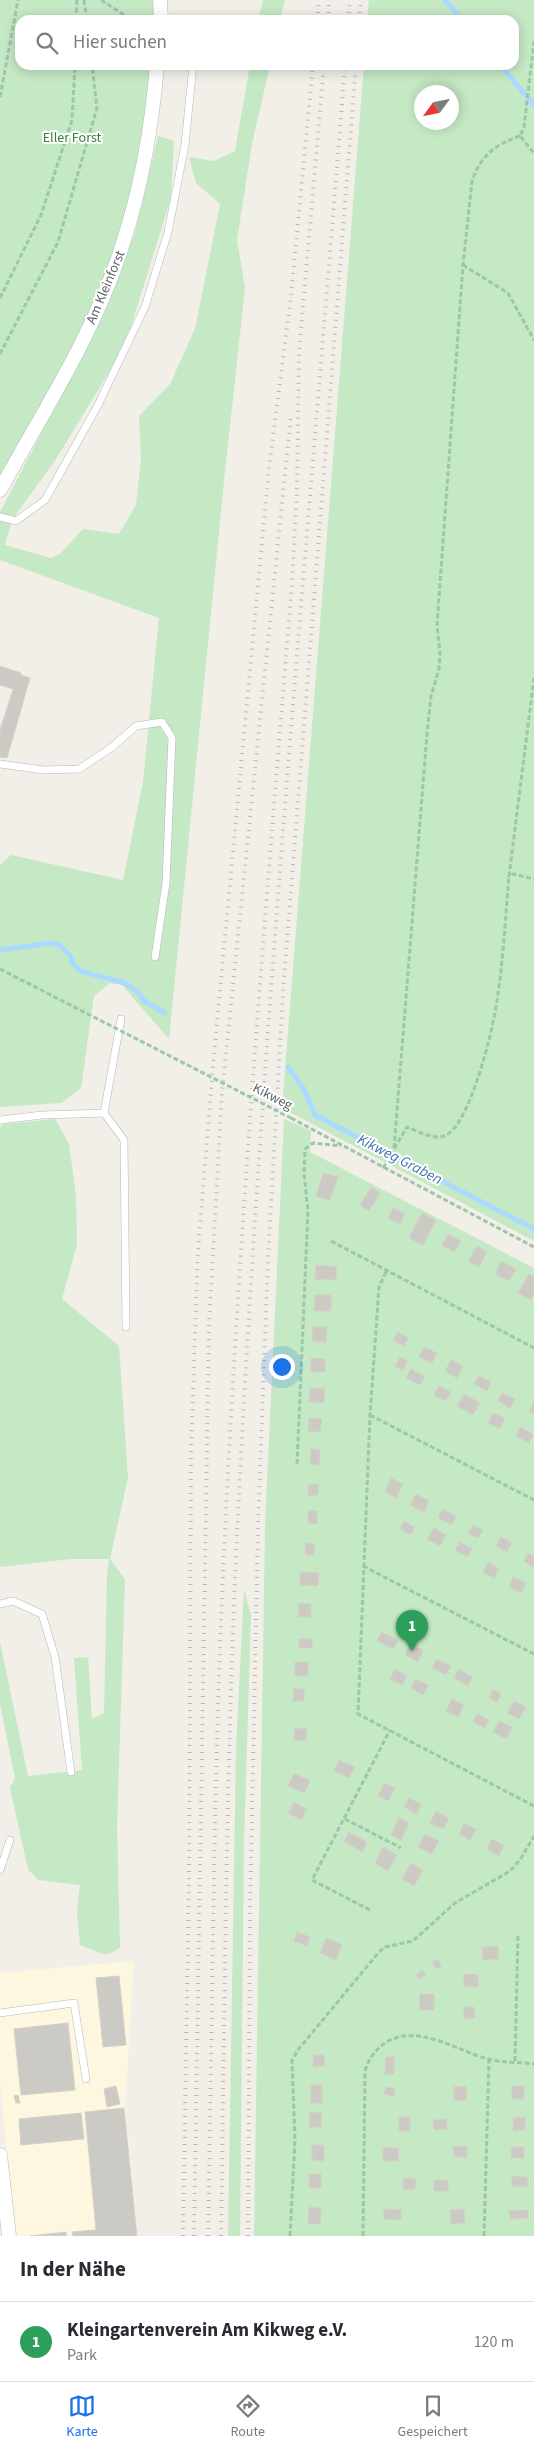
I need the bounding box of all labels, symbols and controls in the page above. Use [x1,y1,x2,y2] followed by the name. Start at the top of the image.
[15,15,519,70] search box
[33,29,61,57] icon: search
[73,29,167,56] text: Hier suchen
[414,85,459,130] north arrow
[43,128,102,148] park label: Eller Forst
[81,247,131,327] street label: Am Kleinforst
[249,1078,296,1115] street label: Kikweg
[354,1129,446,1190] water label: Kikweg Graben
[269,1354,295,1380] your location
[396,1610,428,1651] pin: 1
[20,2254,126,2284] text: In der Nähe
[67,2317,347,2344] text: Kleingartenverein Am Kikweg e.V.
[32,2331,40,2353] text: 1
[474,2331,514,2353] text: 120 m
[67,2344,97,2366] text: Park
[66,2392,98,2442] tab: Karte
[230,2392,265,2442] tab: Route
[398,2392,468,2442] tab: Gespeichert

